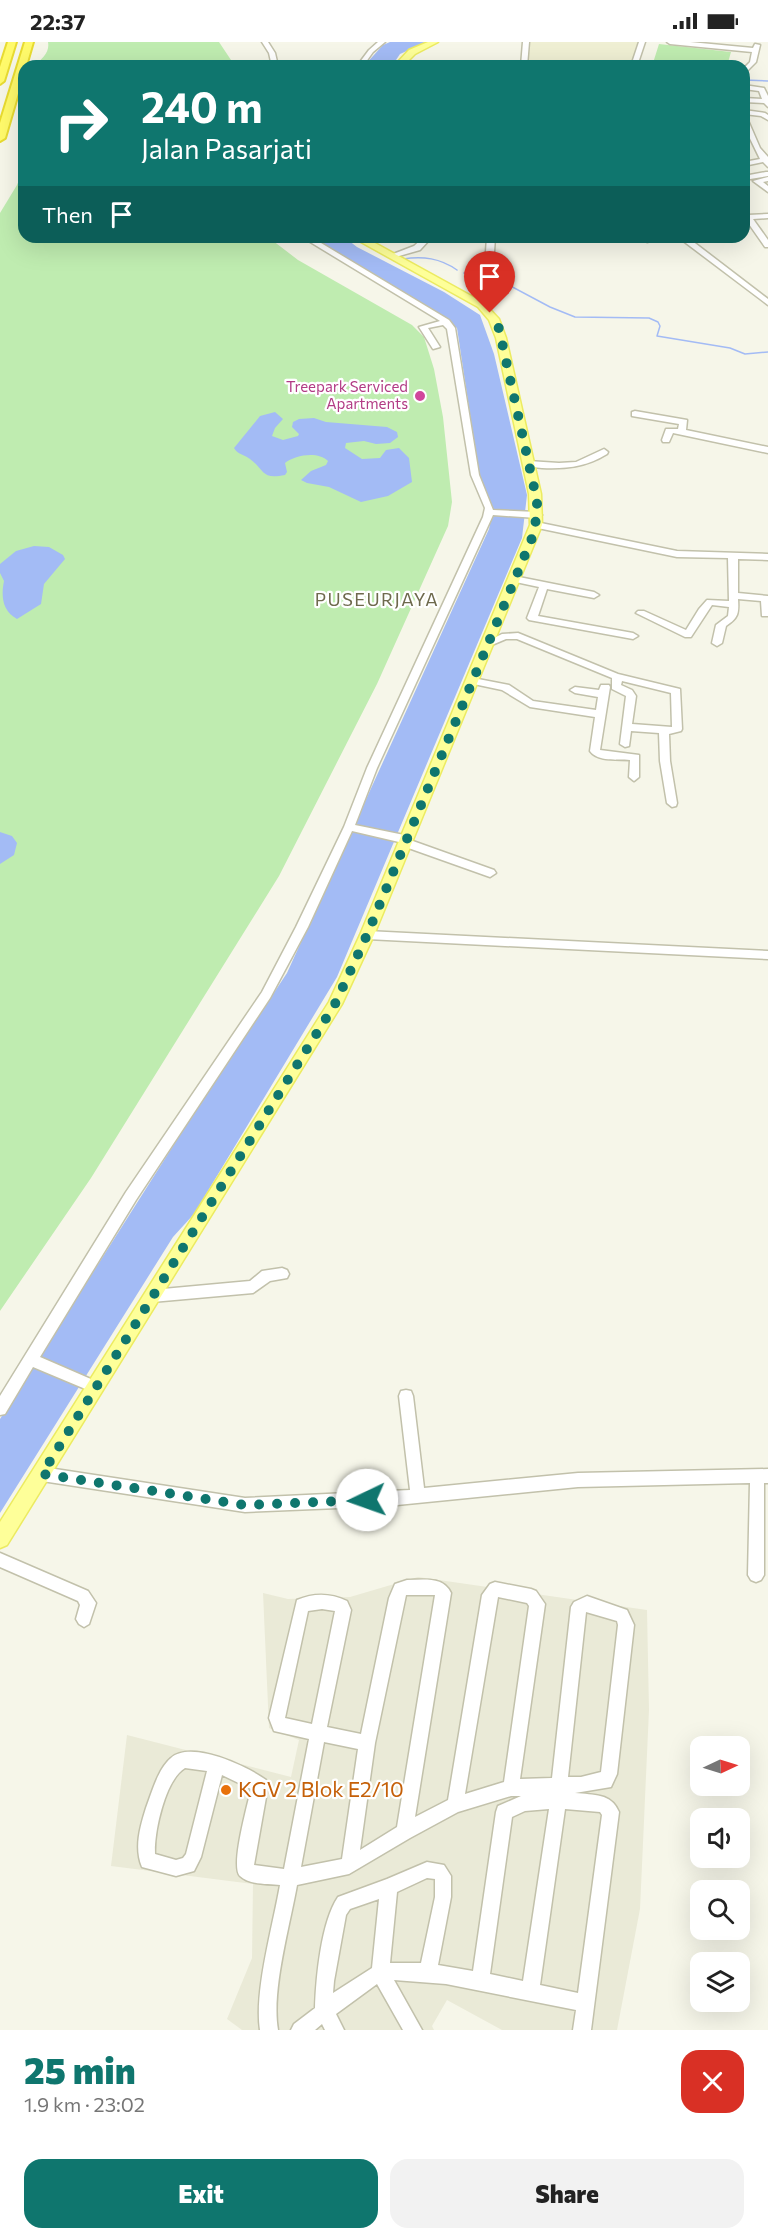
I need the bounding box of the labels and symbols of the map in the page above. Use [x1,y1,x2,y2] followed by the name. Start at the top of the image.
[464,251,515,313] pin
[286,377,408,412] place label: Treepark Serviced Apartments
[413,389,427,403] marker: Treepark Serviced Apartments
[315,588,439,610] district label: PUSEURJAYA
[335,1468,399,1532] position arrow
[690,1736,750,1796] north arrow
[238,1776,404,1801] place label: KGV 2 Blok E2/10
[219,1783,233,1797] marker: KGV 2 Blok E2/10

